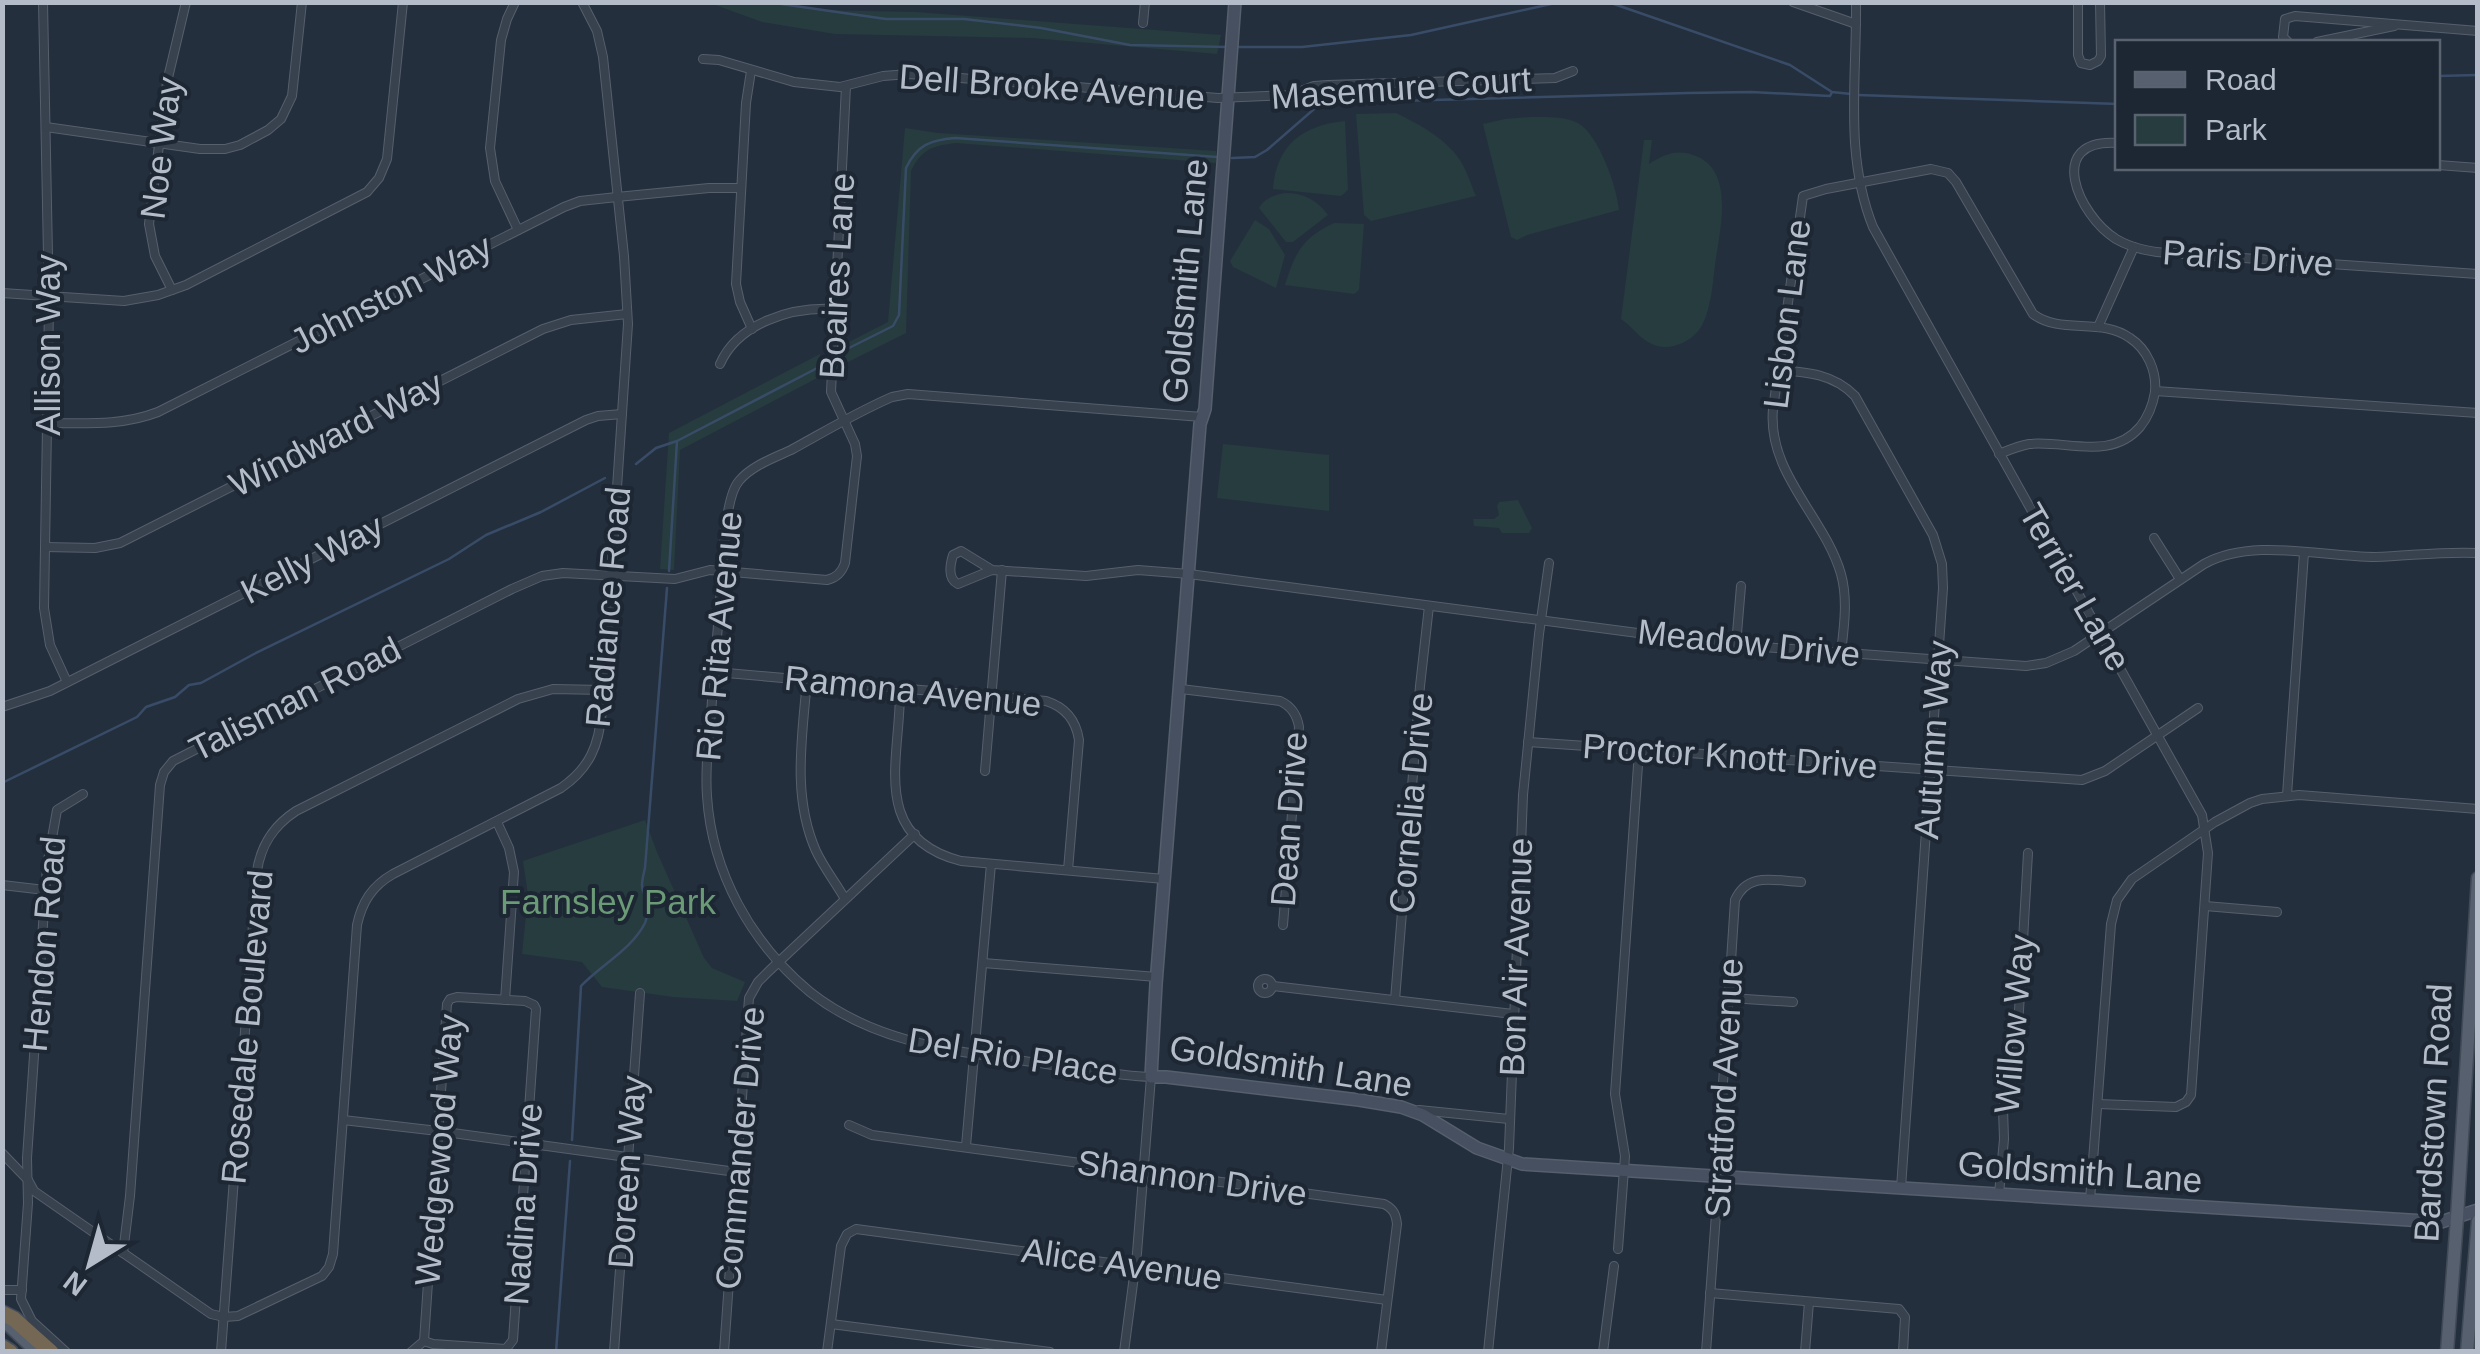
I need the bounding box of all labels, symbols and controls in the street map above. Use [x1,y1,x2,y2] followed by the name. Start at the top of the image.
[2115,40,2440,170] legend
[898,56,1206,117] street label: Dell Brooke Avenue
[1270,59,1533,116] street label: Masemure Court
[2205,63,2277,96] text: Road
[132,74,189,221] street label: Noe Way
[2205,113,2268,146] text: Park
[1154,157,1215,405] street label: Goldsmith Lane
[812,172,861,380] street label: Boaires Lane
[1756,217,1817,411] street label: Lisbon Lane
[284,226,498,361] street label: Johnston Way
[2161,232,2335,283] street label: Paris Drive
[28,254,67,436] street label: Allison Way
[223,363,449,504] street label: Windward Way
[578,485,637,729] street label: Radiance Road
[2012,496,2139,677] street label: Terrier Lane
[234,506,390,611] street label: Kelly Way
[688,510,749,762] street label: Rio Rita Avenue
[1636,611,1862,674] street label: Meadow Drive
[183,629,407,768] street label: Talisman Road
[1906,639,1959,841] street label: Autumn Way
[783,658,1043,723] street label: Ramona Avenue
[1381,691,1440,915] street label: Cornelia Drive
[1581,726,1879,785] street label: Proctor Knott Drive
[1263,730,1314,908] street label: Dean Drive
[15,835,72,1053] street label: Hendon Road
[1492,837,1539,1077] street label: Bon Air Avenue
[213,868,280,1186] street label: Rosedale Boulevard
[500,882,716,921] park label: Farnsley Park
[1986,932,2041,1115] street label: Willow Way
[1697,957,1750,1219] street label: Stratford Avenue
[2406,983,2459,1243] street label: Bardstown Road
[708,1005,771,1291] street label: Commander Drive
[407,1012,470,1287] street label: Wedgewood Way
[905,1020,1121,1091] street label: Del Rio Place
[1167,1027,1415,1104] street label: Goldsmith Lane
[600,1074,653,1270] street label: Doreen Way
[496,1102,549,1306] street label: Nadina Drive
[1075,1142,1309,1213] street label: Shannon Drive
[1956,1143,2204,1200] street label: Goldsmith Lane
[40,1214,140,1314] north arrow
[1019,1230,1225,1297] street label: Alice Avenue
[58,1265,93,1302] text: N

